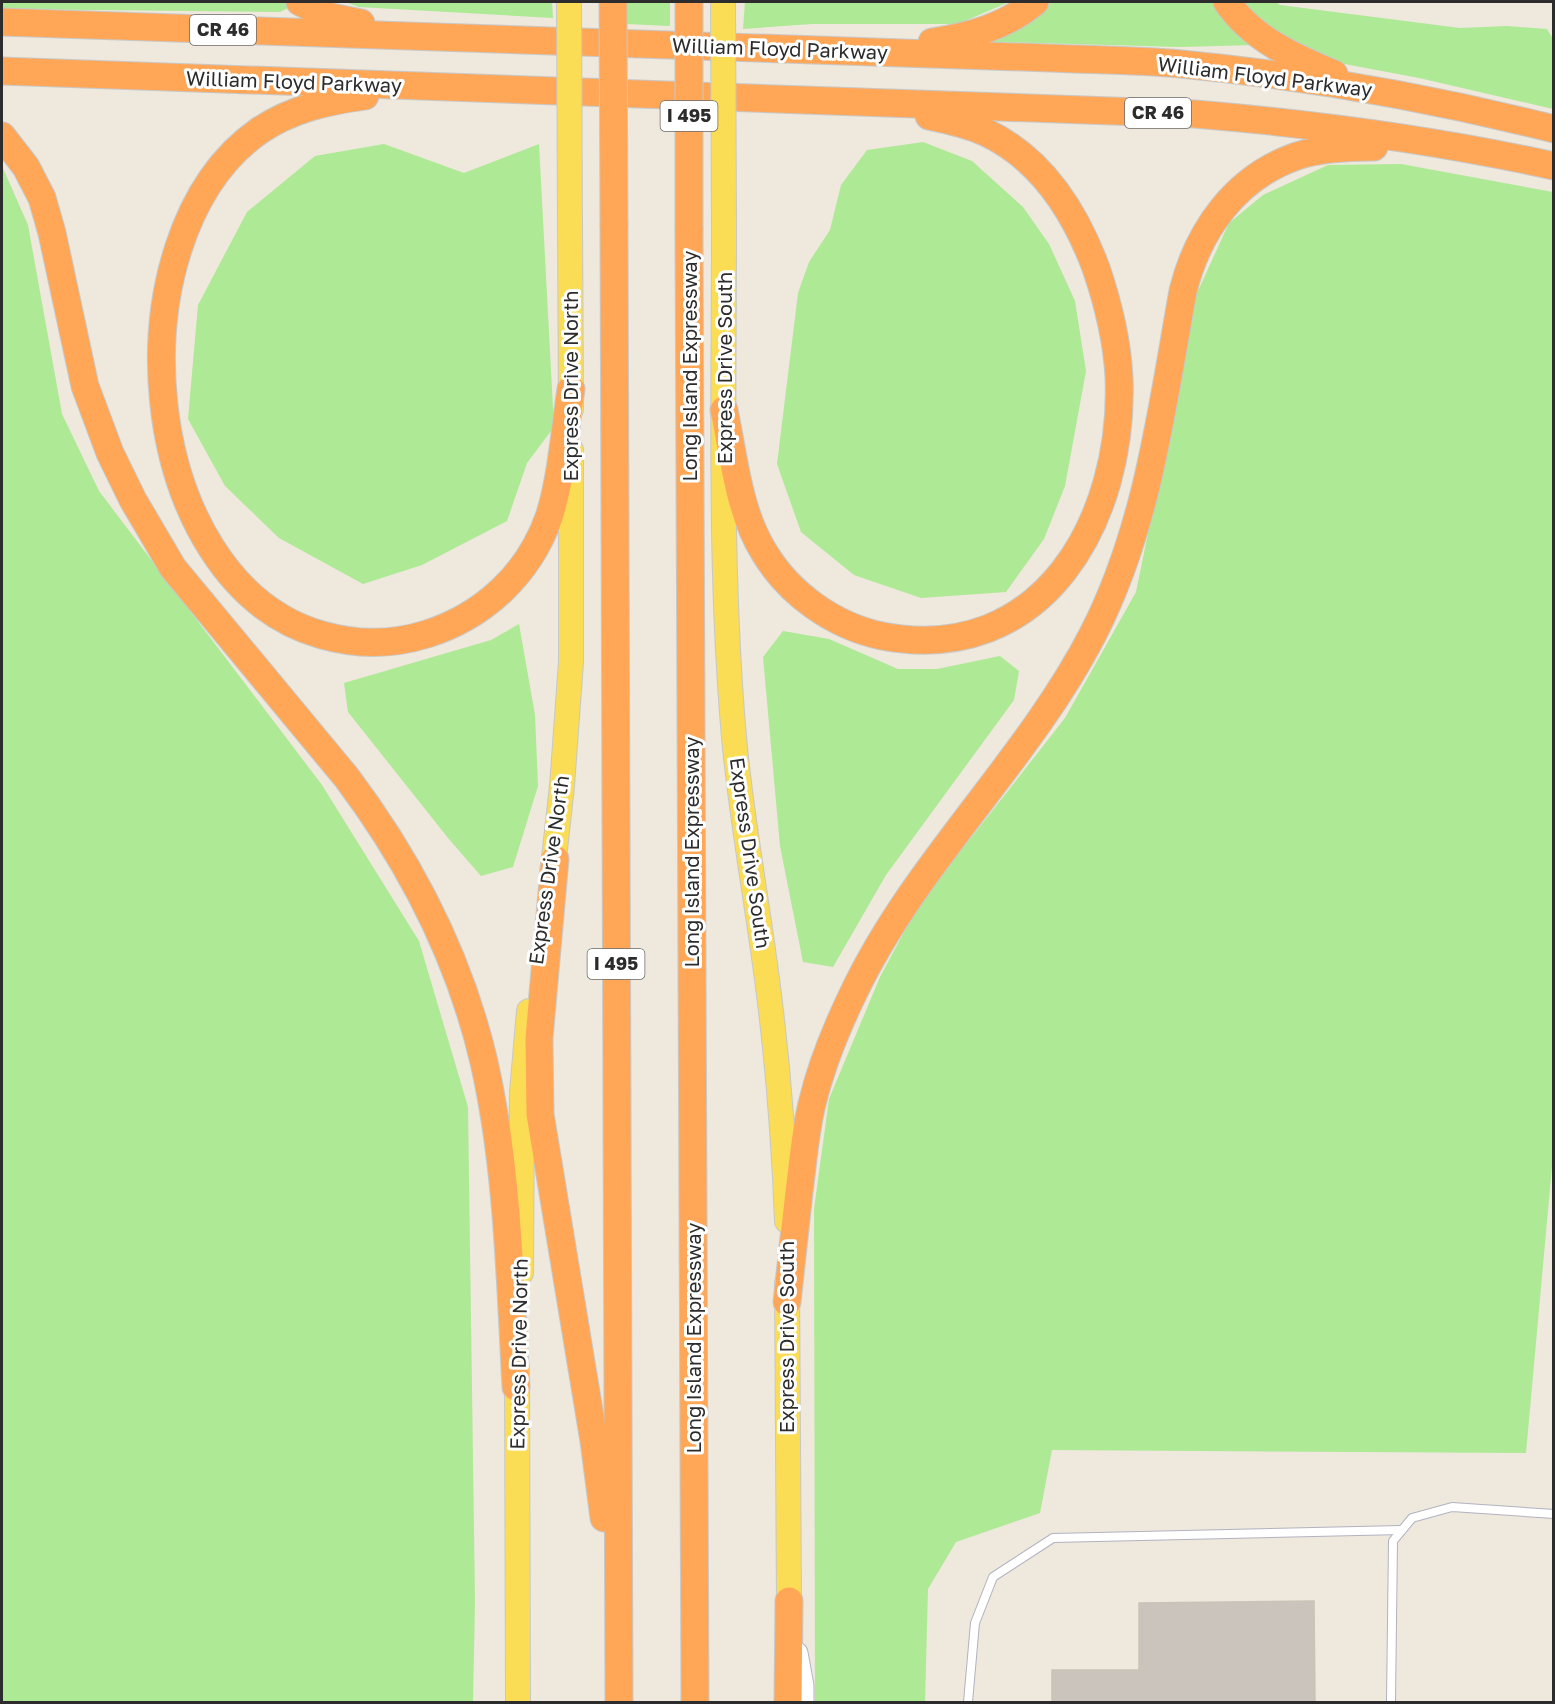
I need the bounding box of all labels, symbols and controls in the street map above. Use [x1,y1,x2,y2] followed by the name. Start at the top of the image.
[190,15,256,45] road number: CR 46
[672,32,888,64] street label: William Floyd Parkway
[1157,51,1374,101] street label: William Floyd Parkway
[186,65,402,97] street label: William Floyd Parkway
[1125,98,1191,128] road number: CR 46
[660,101,718,131] road number: I 495
[677,251,701,481] street label: Long Island Expressway
[712,272,736,464] street label: Express Drive South
[558,290,582,482] street label: Express Drive North
[679,737,703,967] street label: Long Island Expressway
[726,756,776,950] street label: Express Drive South
[523,774,573,966] street label: Express Drive North
[588,949,644,979] road number: I 495
[681,1223,705,1453] street label: Long Island Expressway
[774,1241,798,1433] street label: Express Drive South
[504,1258,532,1450] street label: Express Drive North

